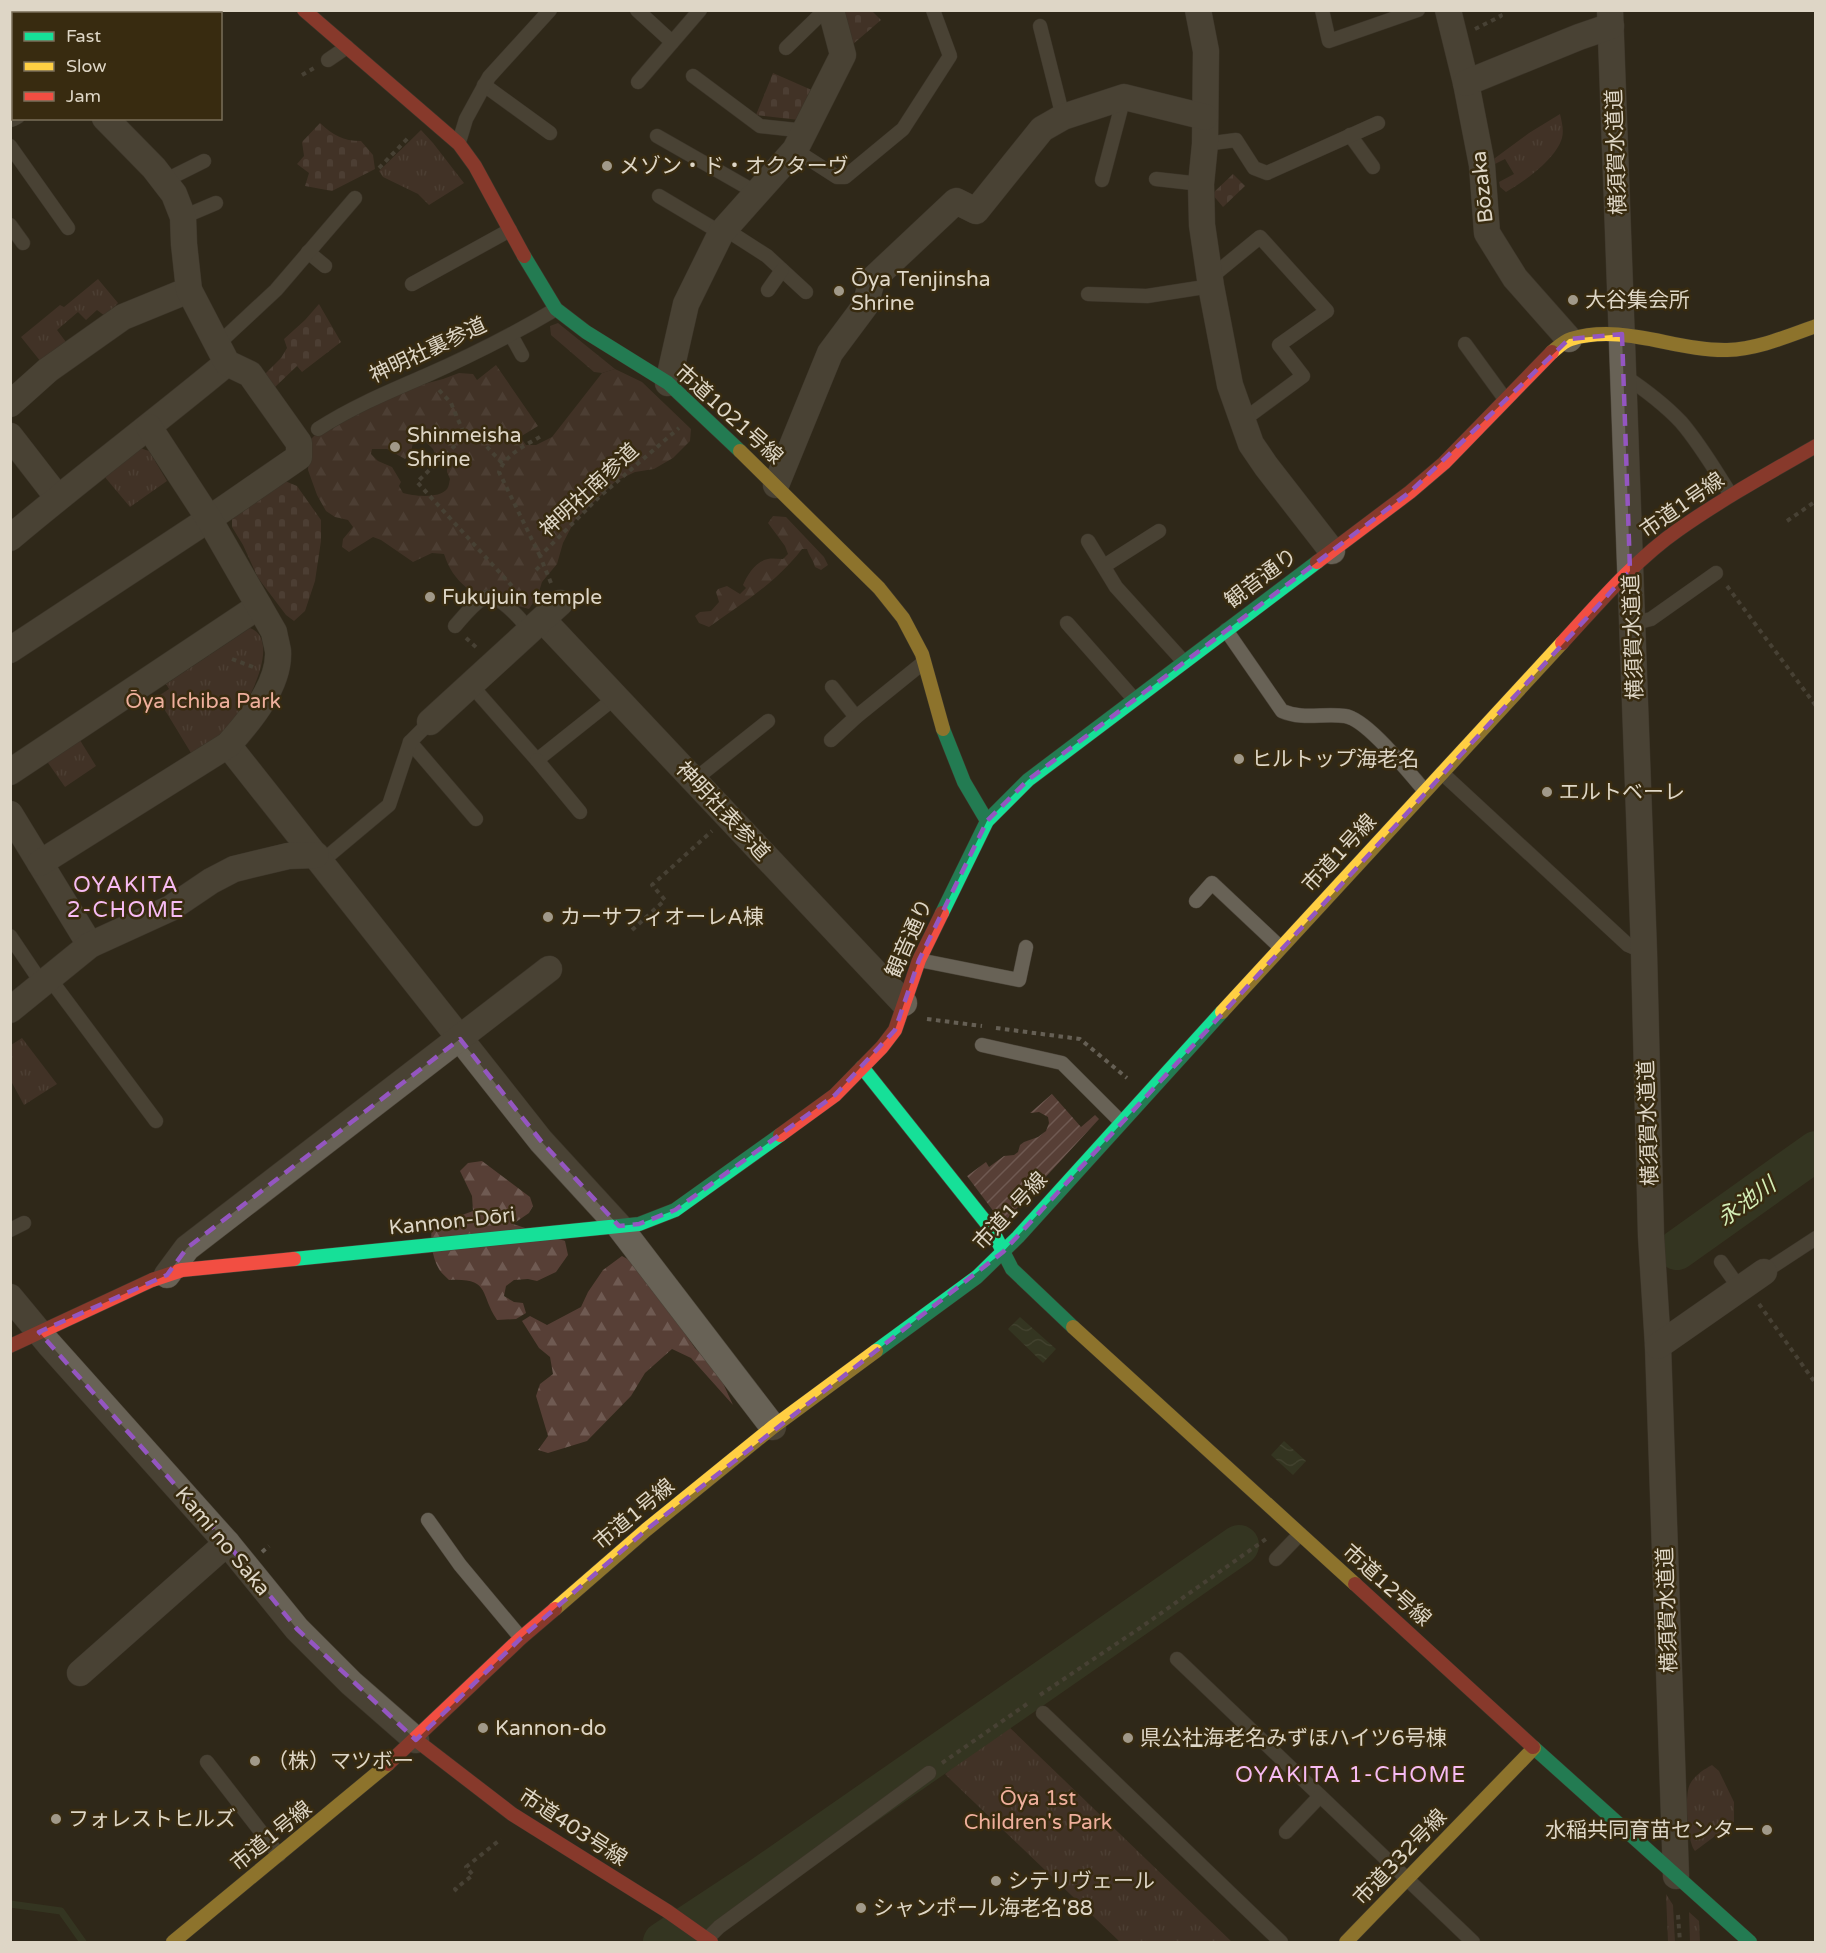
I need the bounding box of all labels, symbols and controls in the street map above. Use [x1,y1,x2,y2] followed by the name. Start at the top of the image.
[12,12,222,120] legend
[66,25,101,47] text: Fast
[66,55,107,77] text: Slow
[66,85,101,107] text: Jam
[1602,89,1631,215] street label: 横須賀水道道
[1466,150,1499,224] street label: Bōzaka
[619,154,849,179] place label: メゾン・ド・オクターヴ
[600,159,614,173] marker: メゾン・ド・オクターヴ
[851,267,991,316] place label: Ōya Tenjinsha Shrine
[832,284,846,298] marker: Ōya Tenjinsha Shrine
[1585,288,1690,313] place label: 大谷集会所
[1566,293,1580,307] marker: 大谷集会所
[366,312,491,388] street label: 神明社裏参道
[669,359,788,469] street label: 市道1021号線
[407,423,522,472] place label: Shinmeisha Shrine
[535,438,644,542] street label: 神明社南参道
[388,440,402,454] marker: Shinmeisha Shrine
[1635,467,1729,544] street label: 市道1号線
[1220,543,1302,614] street label: 観音通り
[1619,574,1648,700] street label: 横須賀水道道
[442,585,602,610] place label: Fukujuin temple
[423,590,437,604] marker: Fukujuin temple
[125,689,281,714] park label: Ōya Ichiba Park
[1251,747,1419,772] place label: ヒルトップ海老名
[1232,752,1246,766] marker: ヒルトップ海老名
[671,757,775,866] street label: 神明社表参道
[1559,780,1685,805] place label: エルトベーレ
[1540,785,1554,799] marker: エルトベーレ
[1297,809,1382,897] street label: 市道1号線
[67,872,185,923] district label: OYAKITA 2-CHOME
[881,895,938,982] street label: 観音通り
[560,905,764,930] place label: カーサフィオーレA棟
[541,910,555,924] marker: カーサフィオーレA棟
[1634,1060,1663,1186] street label: 横須賀水道道
[968,1167,1053,1255] street label: 市道1号線
[1712,1171,1783,1232] water label: 永池川
[388,1202,517,1241] street label: Kannon-Dōri
[589,1474,680,1555] street label: 市道1号線
[170,1482,275,1601] street label: Kami no Saka
[1337,1539,1436,1632] street label: 市道12号線
[1653,1547,1682,1673] street label: 横須賀水道道
[495,1716,607,1741] place label: Kannon-do
[476,1721,490,1735] marker: Kannon-do
[1140,1726,1447,1751] place label: 県公社海老名みずほハイツ6号棟
[1121,1731,1135,1745] marker: 県公社海老名みずほハイツ6号棟
[267,1749,414,1774] place label: （株）マツボー
[248,1754,262,1768] marker: （株）マツボー
[1235,1762,1467,1788] district label: OYAKITA 1-CHOME
[514,1783,631,1872] street label: 市道403号線
[964,1786,1112,1835] park label: Ōya 1st Children's Park
[226,1796,317,1877] street label: 市道1号線
[1348,1804,1452,1910] street label: 市道332号線
[68,1807,236,1832] place label: フォレストヒルズ
[49,1812,63,1826] marker: フォレストヒルズ
[1545,1818,1755,1843] place label: 水稲共同育苗センター
[1760,1823,1774,1837] marker: 水稲共同育苗センター
[1008,1869,1155,1894] place label: シテリヴェール
[989,1874,1003,1888] marker: シテリヴェール
[873,1896,1093,1921] place label: シャンポール海老名'88
[854,1901,868,1915] marker: シャンポール海老名'88

